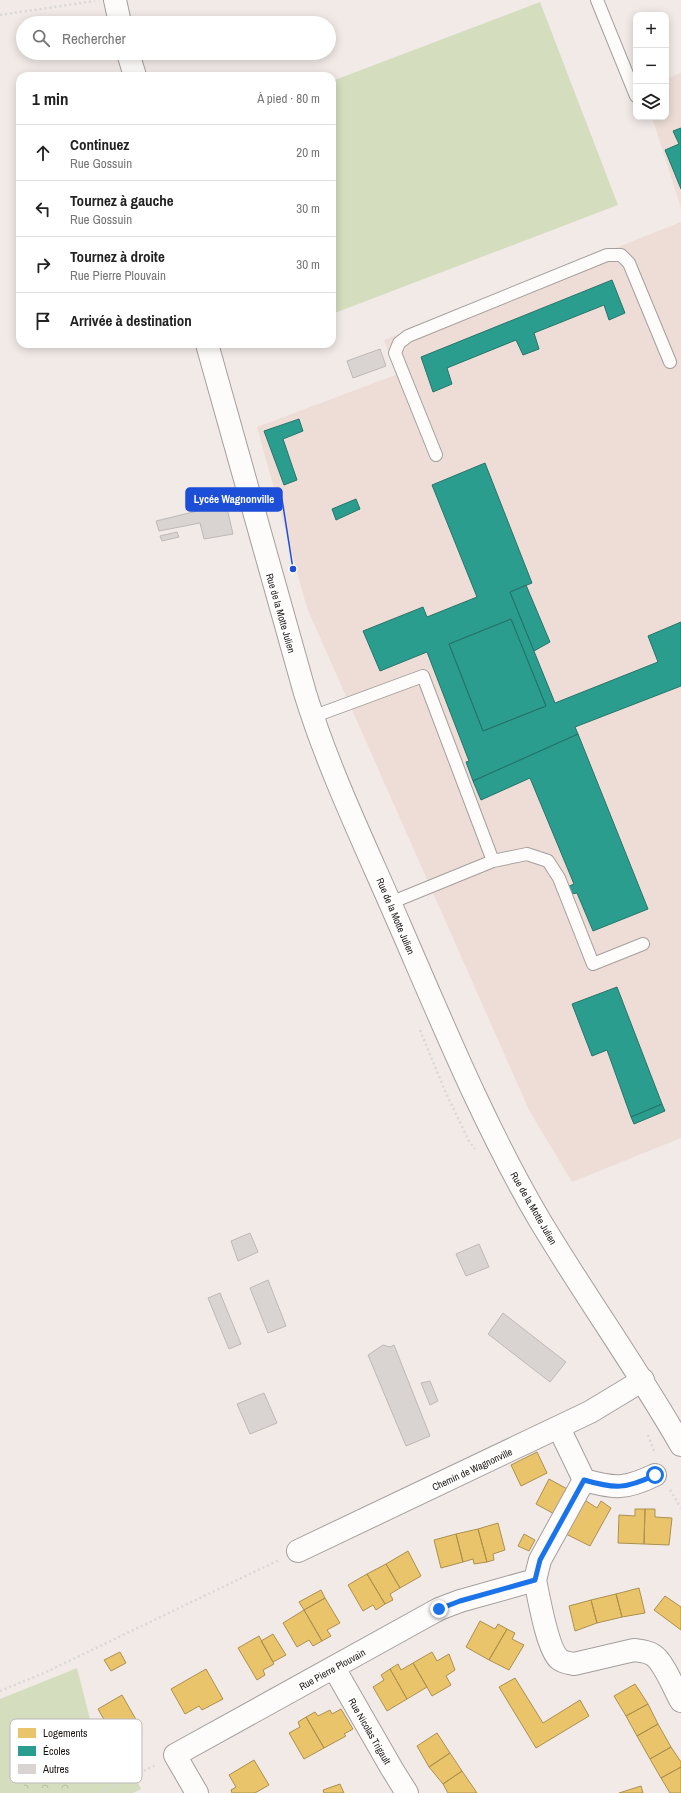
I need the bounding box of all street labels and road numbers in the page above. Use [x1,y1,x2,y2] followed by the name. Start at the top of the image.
[263,572,298,654] street label: Rue de la Motte Julien
[374,876,418,957] street label: Rue de la Motte Julien
[507,1169,560,1247] street label: Rue de la Motte Julien
[430,1445,515,1494] street label: Chemin de Wagnonville
[297,1646,368,1693] street label: Rue Pierre Plouvain
[345,1696,394,1767] street label: Rue Nicolas Trigault

